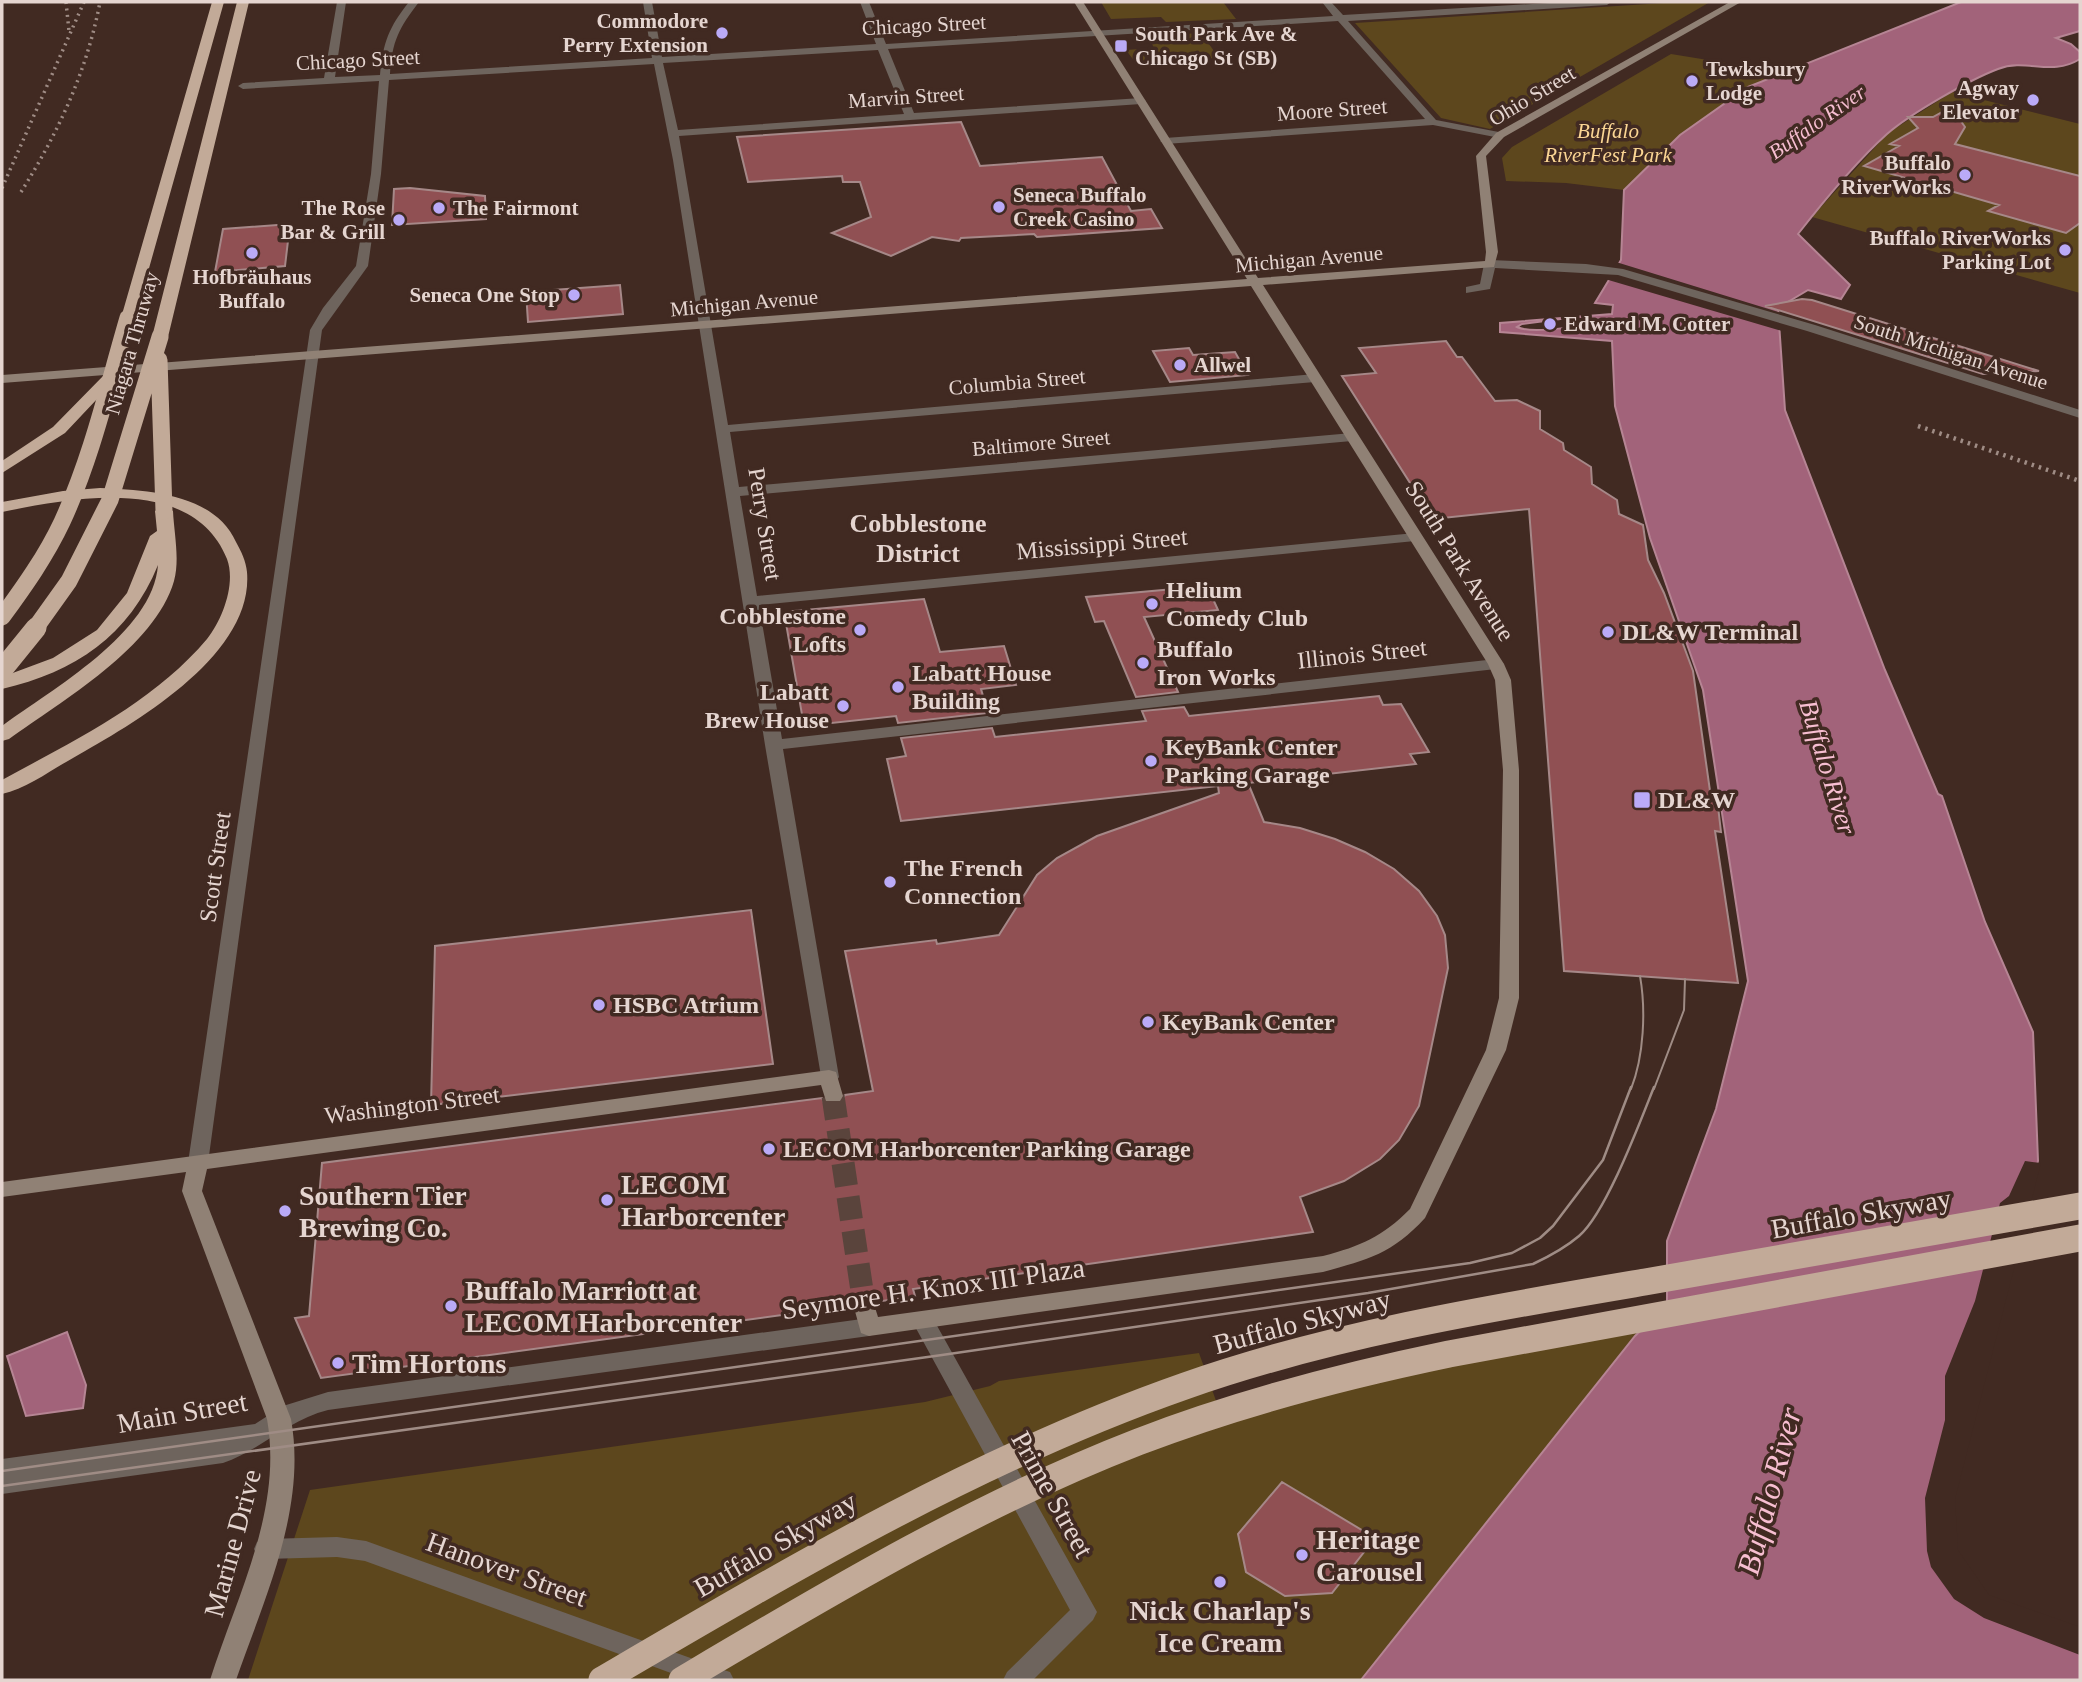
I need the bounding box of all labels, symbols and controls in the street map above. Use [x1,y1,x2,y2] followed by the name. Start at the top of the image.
[563,9,708,57] place label: Commodore Perry Extension
[861,10,987,40] street label: Chicago Street
[1135,22,1297,70] place label: South Park Ave & Chicago St (SB)
[714,25,730,41] marker: Commodore Perry Extension
[1113,38,1129,54] marker: South Park Ave & Chicago St (SB)
[295,45,421,75] street label: Chicago Street
[1706,57,1806,105] place label: Tewksbury Lodge
[1485,61,1580,131] street label: Ohio Street
[1684,73,1700,89] marker: Tewksbury Lodge
[1942,76,2019,124] place label: Agway Elevator
[1764,79,1871,164] water label: Buffalo River
[847,81,965,113] street label: Marvin Street
[2025,92,2041,108] marker: Agway Elevator
[1276,94,1388,126] street label: Moore Street
[1543,119,1673,167] park label: Buffalo RiverFest Park
[1841,151,1951,199] place label: Buffalo RiverWorks
[1957,167,1973,183] marker: Buffalo RiverWorks
[1013,183,1147,231] place label: Seneca Buffalo Creek Casino
[280,196,385,244] place label: The Rose Bar & Grill
[453,196,578,220] place label: The Fairmont
[991,199,1007,215] marker: Seneca Buffalo Creek Casino
[431,200,447,216] marker: The Fairmont
[391,212,407,228] marker: The Rose Bar & Grill
[1870,226,2051,274] place label: Buffalo RiverWorks Parking Lot
[1234,241,1384,277] street label: Michigan Avenue
[2057,242,2073,258] marker: Buffalo RiverWorks Parking Lot
[244,245,260,261] marker: Hofbräuhaus Buffalo
[192,265,312,313] place label: Hofbräuhaus Buffalo
[100,268,164,417] street label: Niagara Thruway
[409,283,560,307] place label: Seneca One Stop
[669,285,819,321] street label: Michigan Avenue
[566,287,582,303] marker: Seneca One Stop
[1851,309,2051,395] street label: South Michigan Avenue
[1564,312,1730,336] place label: Edward M. Cotter
[1542,316,1558,332] marker: Edward M. Cotter
[1194,353,1251,377] place label: Allwel
[1172,357,1188,373] marker: Allwel
[948,364,1086,400] street label: Columbia Street
[971,425,1111,461] street label: Baltimore Street
[743,466,787,583] street label: Perry Street
[1400,476,1520,646] street label: South Park Avenue
[849,509,987,568] district label: Cobblestone District
[1016,524,1189,564] street label: Mississippi Street
[1166,577,1308,631] place label: Helium Comedy Club
[1144,596,1160,612] marker: Helium Comedy Club
[719,603,846,657] place label: Cobblestone Lofts
[1622,619,1799,645] place label: DL&W Terminal
[852,622,868,638] marker: Cobblestone Lofts
[1600,624,1616,640] marker: DL&W Terminal
[1296,634,1428,674] street label: Illinois Street
[1157,636,1276,690] place label: Buffalo Iron Works
[1135,655,1151,671] marker: Buffalo Iron Works
[912,660,1052,714] place label: Labatt House Building
[705,679,829,733] place label: Labatt Brew House
[890,679,906,695] marker: Labatt House Building
[1793,696,1862,839] water label: Buffalo River
[835,698,851,714] marker: Labatt Brew House
[1165,734,1338,788] place label: KeyBank Center Parking Garage
[1143,753,1159,769] marker: KeyBank Center Parking Garage
[1658,787,1735,813] place label: DL&W
[1632,790,1652,810] marker: DL&W
[194,810,236,924] street label: Scott Street
[904,855,1023,909] place label: The French Connection
[882,874,898,890] marker: The French Connection
[613,992,759,1018] place label: HSBC Atrium
[591,997,607,1013] marker: HSBC Atrium
[1162,1009,1335,1035] place label: KeyBank Center
[1140,1014,1156,1030] marker: KeyBank Center
[323,1081,501,1129] street label: Washington Street
[783,1136,1191,1162] place label: LECOM Harborcenter Parking Garage
[761,1141,777,1157] marker: LECOM Harborcenter Parking Garage
[621,1169,785,1232] place label: LECOM Harborcenter
[299,1180,467,1243] place label: Southern Tier Brewing Co.
[1769,1182,1954,1245] street label: Buffalo Skyway
[599,1192,615,1208] marker: LECOM Harborcenter
[277,1203,293,1219] marker: Southern Tier Brewing Co.
[780,1252,1087,1325] street label: Seymore H. Knox III Plaza
[465,1275,742,1338] place label: Buffalo Marriott at LECOM Harborcenter
[1210,1283,1394,1360] street label: Buffalo Skyway
[443,1298,459,1314] marker: Buffalo Marriott at LECOM Harborcenter
[352,1348,506,1379] place label: Tim Hortons
[330,1355,346,1371] marker: Tim Hortons
[115,1386,250,1439] street label: Main Street
[1729,1403,1809,1578] water label: Buffalo River
[1005,1426,1100,1563] street label: Prime Street
[198,1466,267,1620] street label: Marine Drive
[689,1485,862,1603] street label: Buffalo Skyway
[1316,1524,1423,1587] place label: Heritage Carousel
[422,1526,592,1613] street label: Hanover Street
[1294,1547,1310,1563] marker: Heritage Carousel
[1212,1574,1228,1590] marker: Nick Charlap's Ice Cream
[1129,1595,1311,1658] place label: Nick Charlap's Ice Cream

